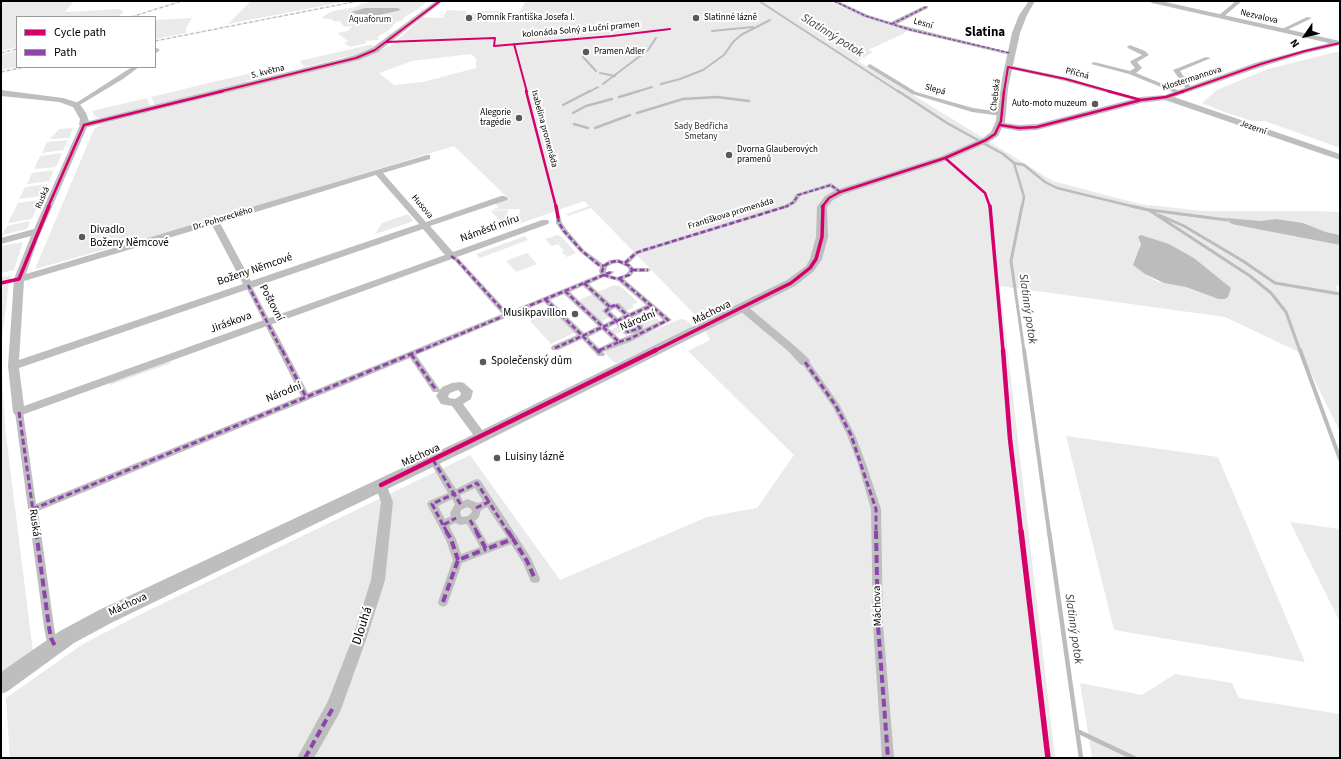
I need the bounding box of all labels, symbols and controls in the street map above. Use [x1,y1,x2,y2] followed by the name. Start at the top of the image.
[1239,7,1279,27] street label: Nezvalova
[798,11,866,61] water label: Slatinný potok
[464,13,474,23] marker: Pomník Františka Josefa I.
[477,13,575,23] place label: Pomník Františka Josefa I.
[691,13,701,23] marker: Slatinné lázně
[704,13,757,23] place label: Slatinné lázně
[349,15,391,25] park label: Aquaforum
[16,16,156,68] legend
[912,16,934,32] street label: Lesní
[1285,16,1325,56] north arrow
[522,19,640,41] street label: kolonáda Solný a Luční pramen
[54,24,106,41] text: Cycle path
[965,25,1005,41] district label: Slatina
[1287,36,1303,50] text: N
[54,44,77,61] text: Path
[581,47,591,57] marker: Pramen Adler
[594,47,645,57] place label: Pramen Adler
[250,63,286,81] street label: 5. května
[1161,64,1223,94] street label: Klostermannova
[1064,66,1090,82] street label: Příčná
[989,78,1003,112] street label: Chebská
[923,82,947,98] street label: Slepá
[528,89,560,169] street label: Isabelina promenáda
[1012,99,1087,109] place label: Auto-moto muzeum
[1090,99,1100,109] marker: Auto-moto muzeum
[480,108,511,129] place label: Alegorie tragédie
[514,113,524,123] marker: Alegorie tragédie
[1238,118,1268,138] street label: Jezerní
[674,122,728,143] park label: Sady Bedřicha Smetany
[737,145,818,166] place label: Dvorna Glauberových pramenů
[724,150,734,160] marker: Dvorna Glauberových pramenů
[33,185,53,211] street label: Ruská
[409,193,435,221] street label: Husova
[687,196,775,232] street label: Františkova promenáda
[192,205,254,233] street label: Dr. Pohoreckého
[459,212,521,246] street label: Náměstí míru
[90,224,169,250] place label: Divadlo Boženy Němcové
[77,232,87,242] marker: Divadlo Boženy Němcové
[216,251,294,289] street label: Boženy Němcové
[1015,273,1039,345] water label: Slatinný potok
[256,282,286,324] street label: Poštovní
[691,298,733,328] street label: Máchova
[503,307,567,321] place label: Musikpavillon
[618,308,658,334] street label: Národní
[208,309,254,337] street label: Jiráskova
[570,309,580,319] marker: Musikpavillon
[491,355,572,369] place label: Společenský dům
[478,357,488,367] marker: Společenský dům
[264,380,304,406] street label: Národní
[400,441,442,471] street label: Máchova
[505,451,564,465] place label: Luisiny lázně
[492,453,502,463] marker: Luisiny lázně
[26,508,42,538] street label: Ruská
[871,585,885,627] street label: Máchova
[107,590,149,620] street label: Máchova
[1061,593,1085,665] water label: Slatinný potok
[350,605,376,647] street label: Dlouhá

